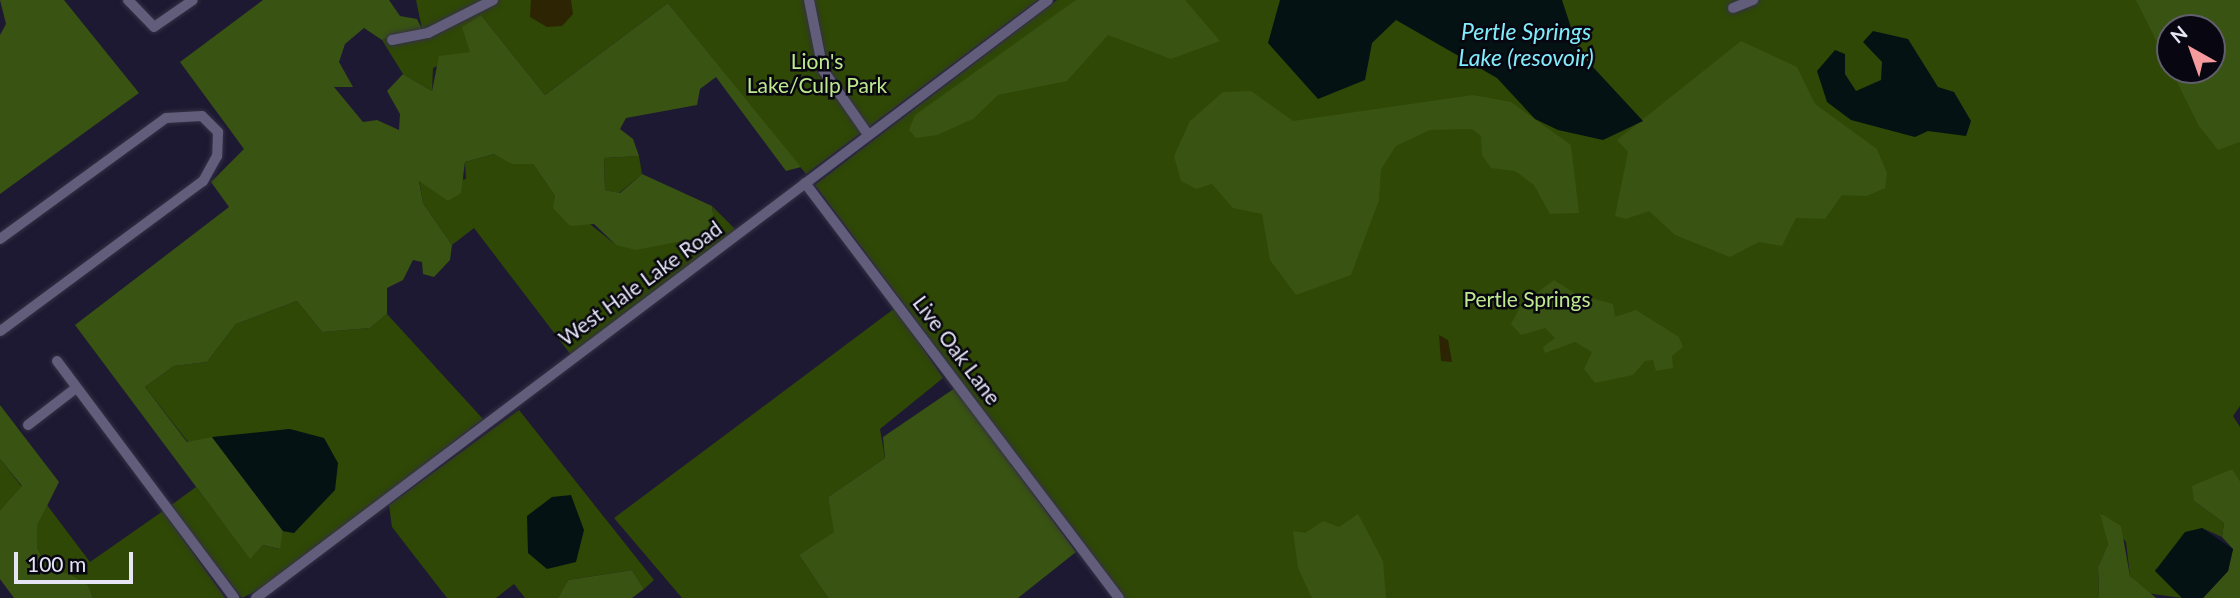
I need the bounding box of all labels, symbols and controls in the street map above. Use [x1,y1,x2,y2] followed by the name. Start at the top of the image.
[2156,14,2226,84] north arrow
[1458,17,1594,71] water label: Pertle Springs Lake (resovoir)
[2165,21,2191,48] text: N
[747,48,887,98] park label: Lion's Lake/Culp Park
[553,215,727,351] street label: West Hale Lake Road
[1463,286,1591,312] park label: Pertle Springs
[908,291,1006,409] street label: Live Oak Lane
[18,538,136,582] scale bar
[27,551,86,576] text: 100 m

